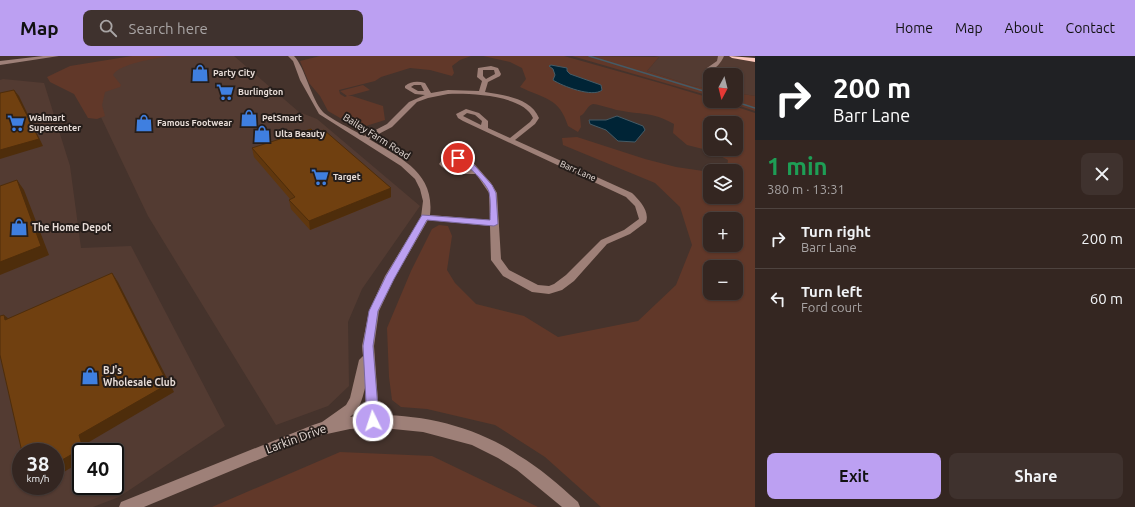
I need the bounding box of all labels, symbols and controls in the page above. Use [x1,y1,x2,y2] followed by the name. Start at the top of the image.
[83,10,363,46] search box
[20,17,59,39] text: Map
[97,17,119,39] icon: search
[129,20,208,37] text: Search here
[895,20,933,36] text: Home
[955,20,983,36] text: Map
[1005,20,1044,36] text: About
[1066,20,1115,36] text: Contact
[190,63,210,83] shop icon: Party City
[213,68,255,78] place label: Party City
[703,68,743,108] north arrow
[703,68,743,300] map controls
[767,72,819,124] icon: right
[833,72,911,103] text: 200 m
[215,82,235,102] supermarket icon: Burlington
[238,87,283,97] place label: Burlington
[833,105,910,125] text: Barr Lane
[239,108,259,128] shop icon: PetSmart
[341,111,412,162] street label: Bailey Farm Road
[6,113,26,133] supermarket icon: Walmart Supercenter
[29,113,81,133] place label: Walmart Supercenter
[134,113,154,133] shop icon: Famous Footwear
[262,113,302,123] place label: PetSmart
[703,116,743,156] button: search
[157,118,232,128] place label: Famous Footwear
[252,124,272,144] shop icon: Ulta Beauty
[275,129,325,139] place label: Ulta Beauty
[441,141,475,175] pin
[447,147,469,169] icon: arrive
[767,153,828,180] text: 1 min
[1081,153,1123,195] button: close
[558,159,598,183] street label: Barr Lane
[703,164,743,204] button: layers
[310,167,330,187] supermarket icon: Target
[333,172,361,182] place label: Target
[767,182,845,196] text: 380 m · 13:31
[703,212,743,252] button: +
[9,217,29,237] shop icon: The Home Depot
[32,222,112,233] place label: The Home Depot
[801,223,871,240] text: Turn right
[767,228,789,250] icon: right
[1081,230,1123,247] text: 200 m
[801,240,857,254] text: Barr Lane
[703,260,743,300] button: −
[801,283,862,300] text: Turn left
[767,288,789,310] icon: left
[1090,290,1123,307] text: 60 m
[801,300,862,314] text: Ford court
[103,365,176,388] place label: BJ's Wholesale Club
[80,366,100,386] shop icon: BJ's Wholesale Club
[352,400,394,442] position arrow
[264,422,328,456] street label: Larkin Drive
[72,443,124,495] speed limit sign: 40
[27,452,49,475] text: 38
[767,453,941,499] button: Exit
[949,453,1123,499] button: Share
[26,473,50,484] text: km/h

